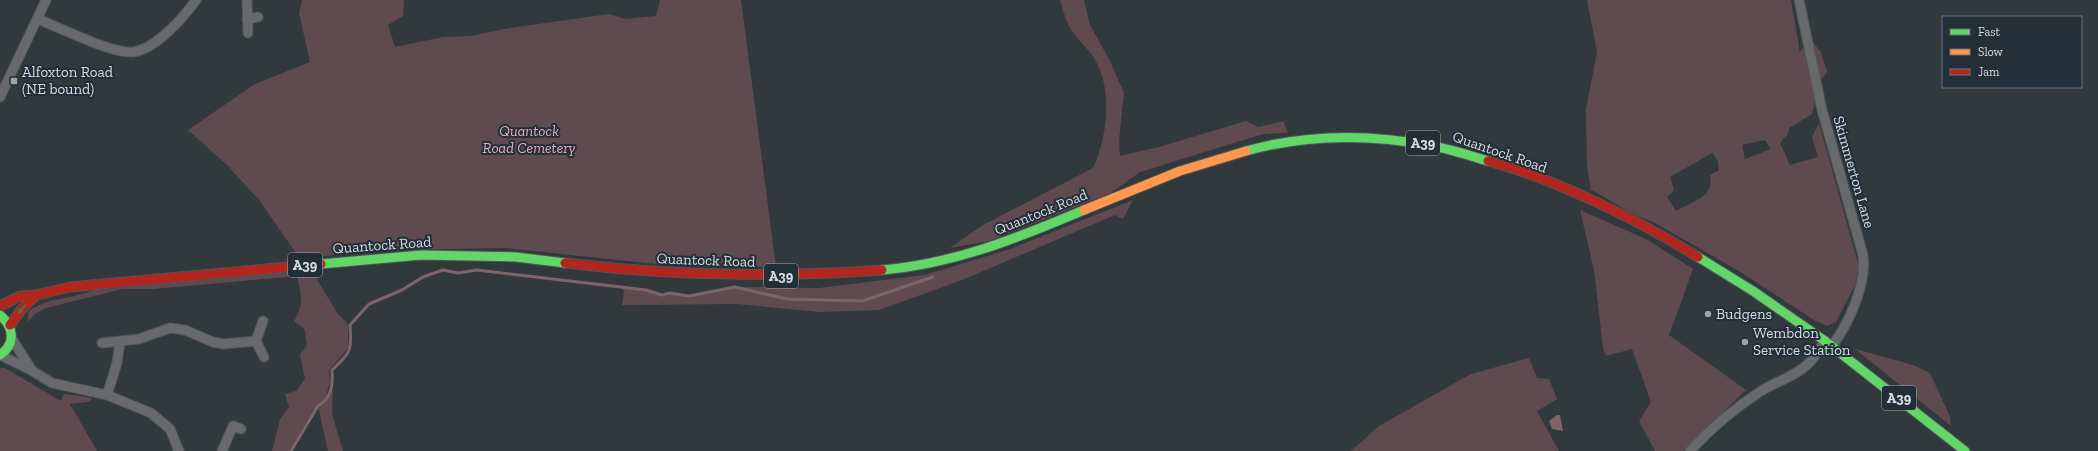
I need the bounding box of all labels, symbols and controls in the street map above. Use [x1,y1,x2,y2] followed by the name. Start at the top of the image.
[1942,16,2082,88] legend
[1978,25,2001,39] text: Fast
[1978,45,2004,59] text: Slow
[22,63,114,98] place label: Alfoxton Road (NE bound)
[1978,65,2000,79] text: Jam
[9,76,19,86] marker: Alfoxton Road (NE bound)
[1829,114,1879,230] street label: Skimmerton Lane
[483,122,575,157] park label: Quantock Road Cemetery
[1450,127,1550,177] street label: Quantock Road
[1406,131,1440,155] road number: A39
[992,185,1091,239] street label: Quantock Road
[332,233,433,257] street label: Quantock Road
[656,249,757,271] street label: Quantock Road
[288,253,322,277] road number: A39
[764,264,798,288] road number: A39
[18,304,27,315] one-way arrow
[1716,305,1772,323] place label: Budgens
[1703,309,1713,319] marker: Budgens
[1753,324,1851,359] place label: Wembdon Service Station
[1740,337,1750,347] marker: Wembdon Service Station
[1882,386,1916,410] road number: A39

